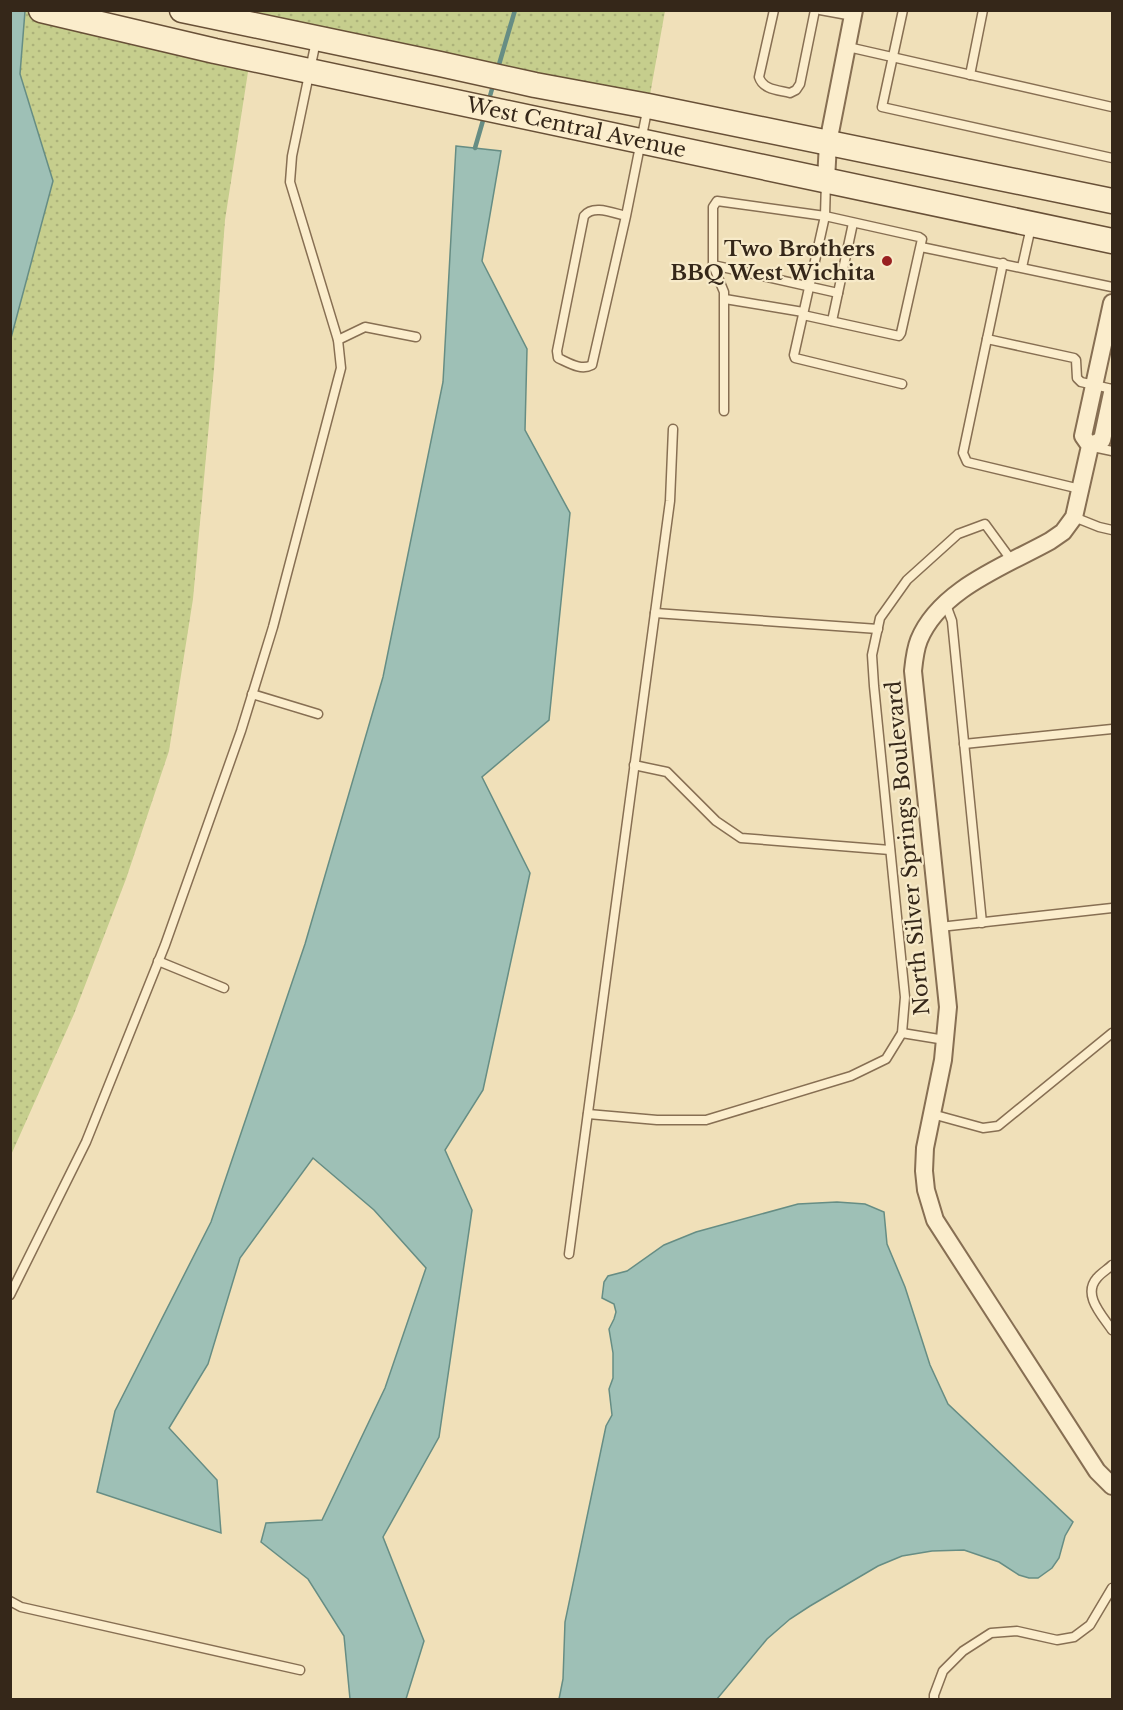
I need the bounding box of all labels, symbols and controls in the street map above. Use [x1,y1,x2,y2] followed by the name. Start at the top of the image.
[463,91,688,163] street label: West Central Avenue
[670,236,875,286] place label: Two Brothers BBQ West Wichita
[880,254,894,268] marker: Two Brothers BBQ West Wichita
[880,680,936,1016] street label: North Silver Springs Boulevard

